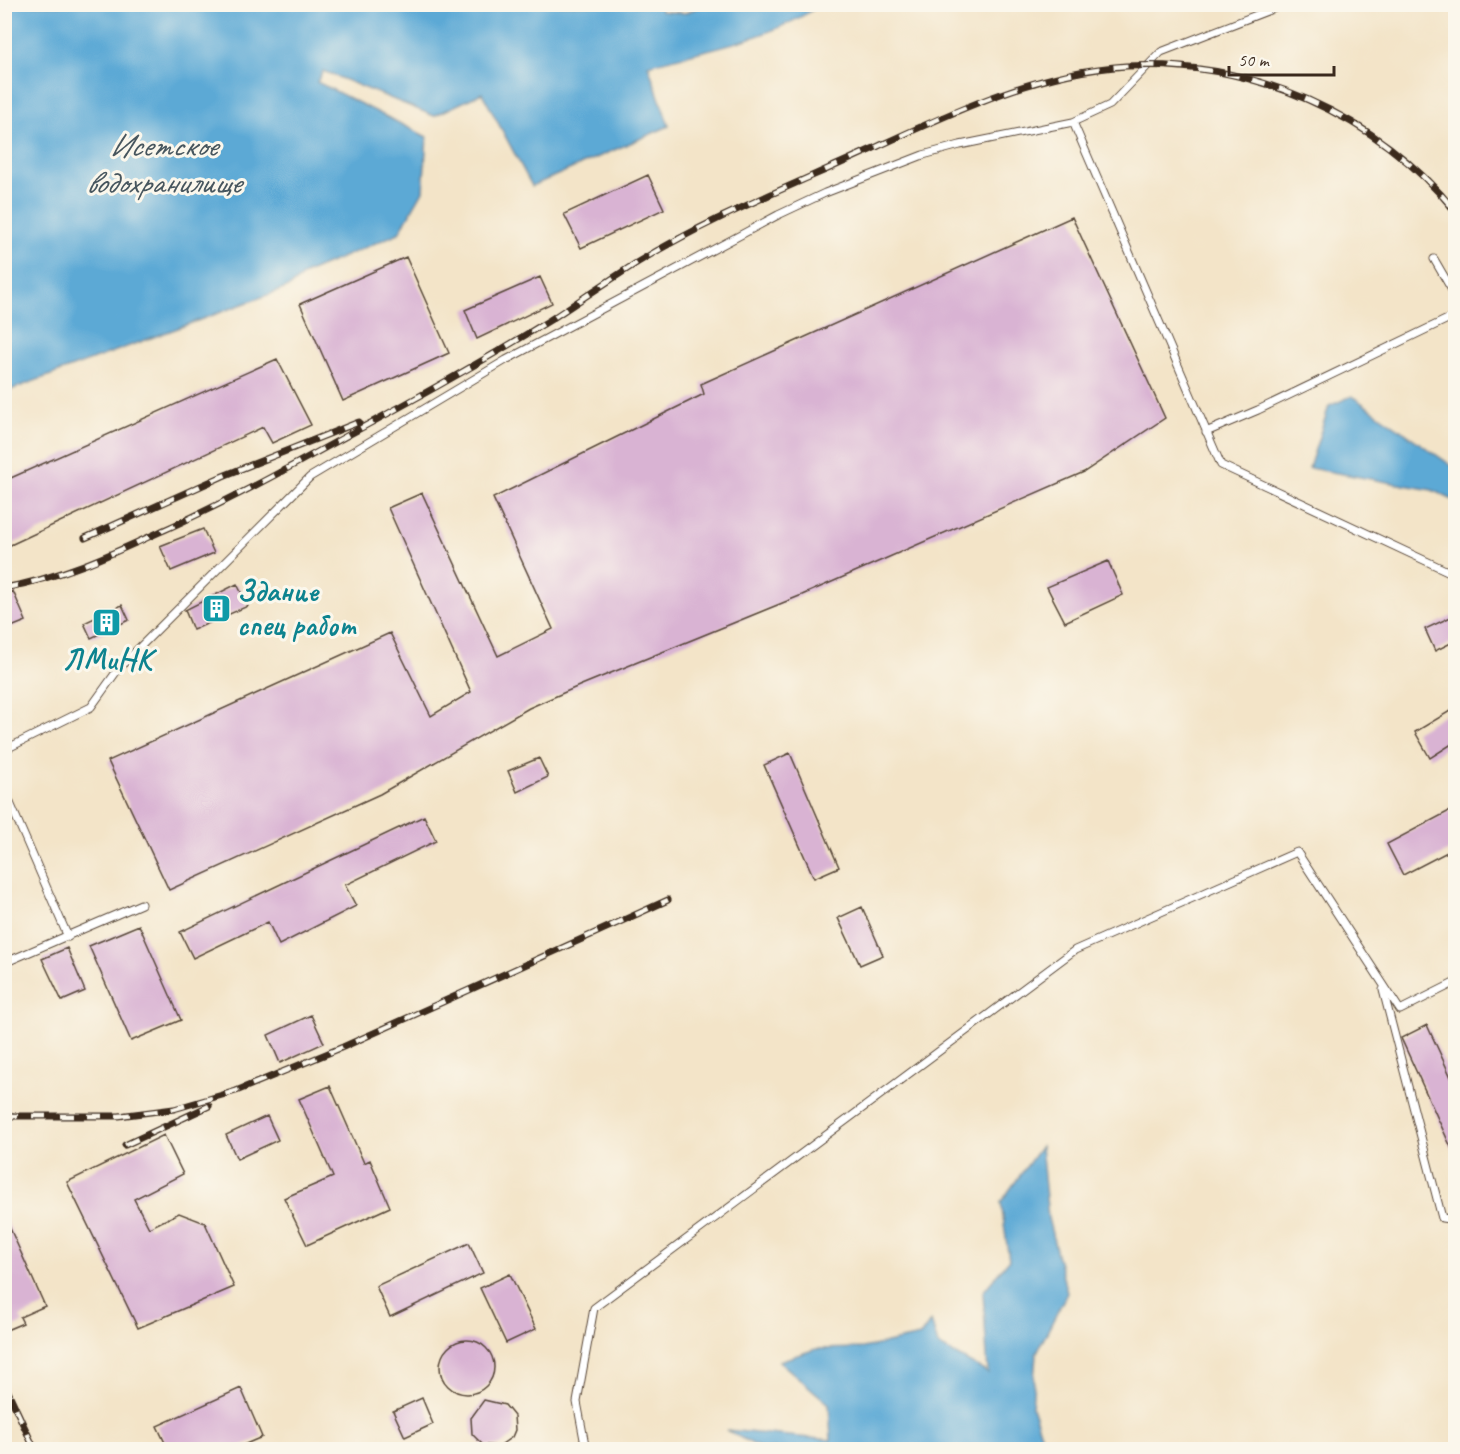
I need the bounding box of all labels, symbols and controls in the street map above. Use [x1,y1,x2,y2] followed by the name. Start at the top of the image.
[1229,39,1334,77] scale bar
[1238,49,1271,71] text: 50 m
[86,125,245,203] water label: Исетское водохранилище
[237,572,357,644] place label: Здание спец работ
[200,592,232,624] building icon: Здание спец работ
[91,606,123,638] building icon: ЛМиНК
[62,640,157,678] place label: ЛМиНК

